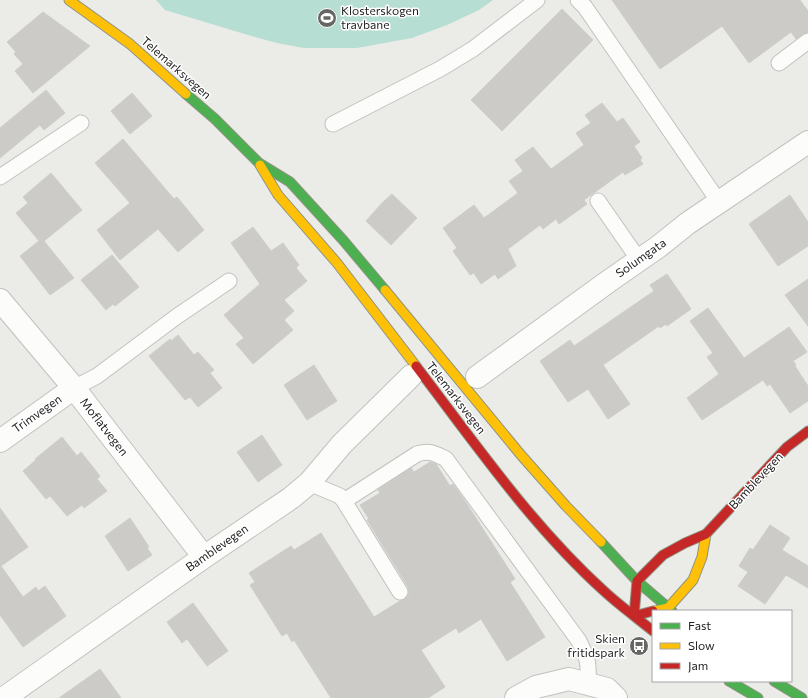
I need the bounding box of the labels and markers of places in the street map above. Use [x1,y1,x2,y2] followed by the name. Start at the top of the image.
[341,3,419,31] place label: Klosterskogen travbane
[316,7,338,29] sports icon: Klosterskogen travbane
[567,631,625,659] place label: Skien fritidspark
[628,635,650,657] bus stop icon: Skien fritidspark

